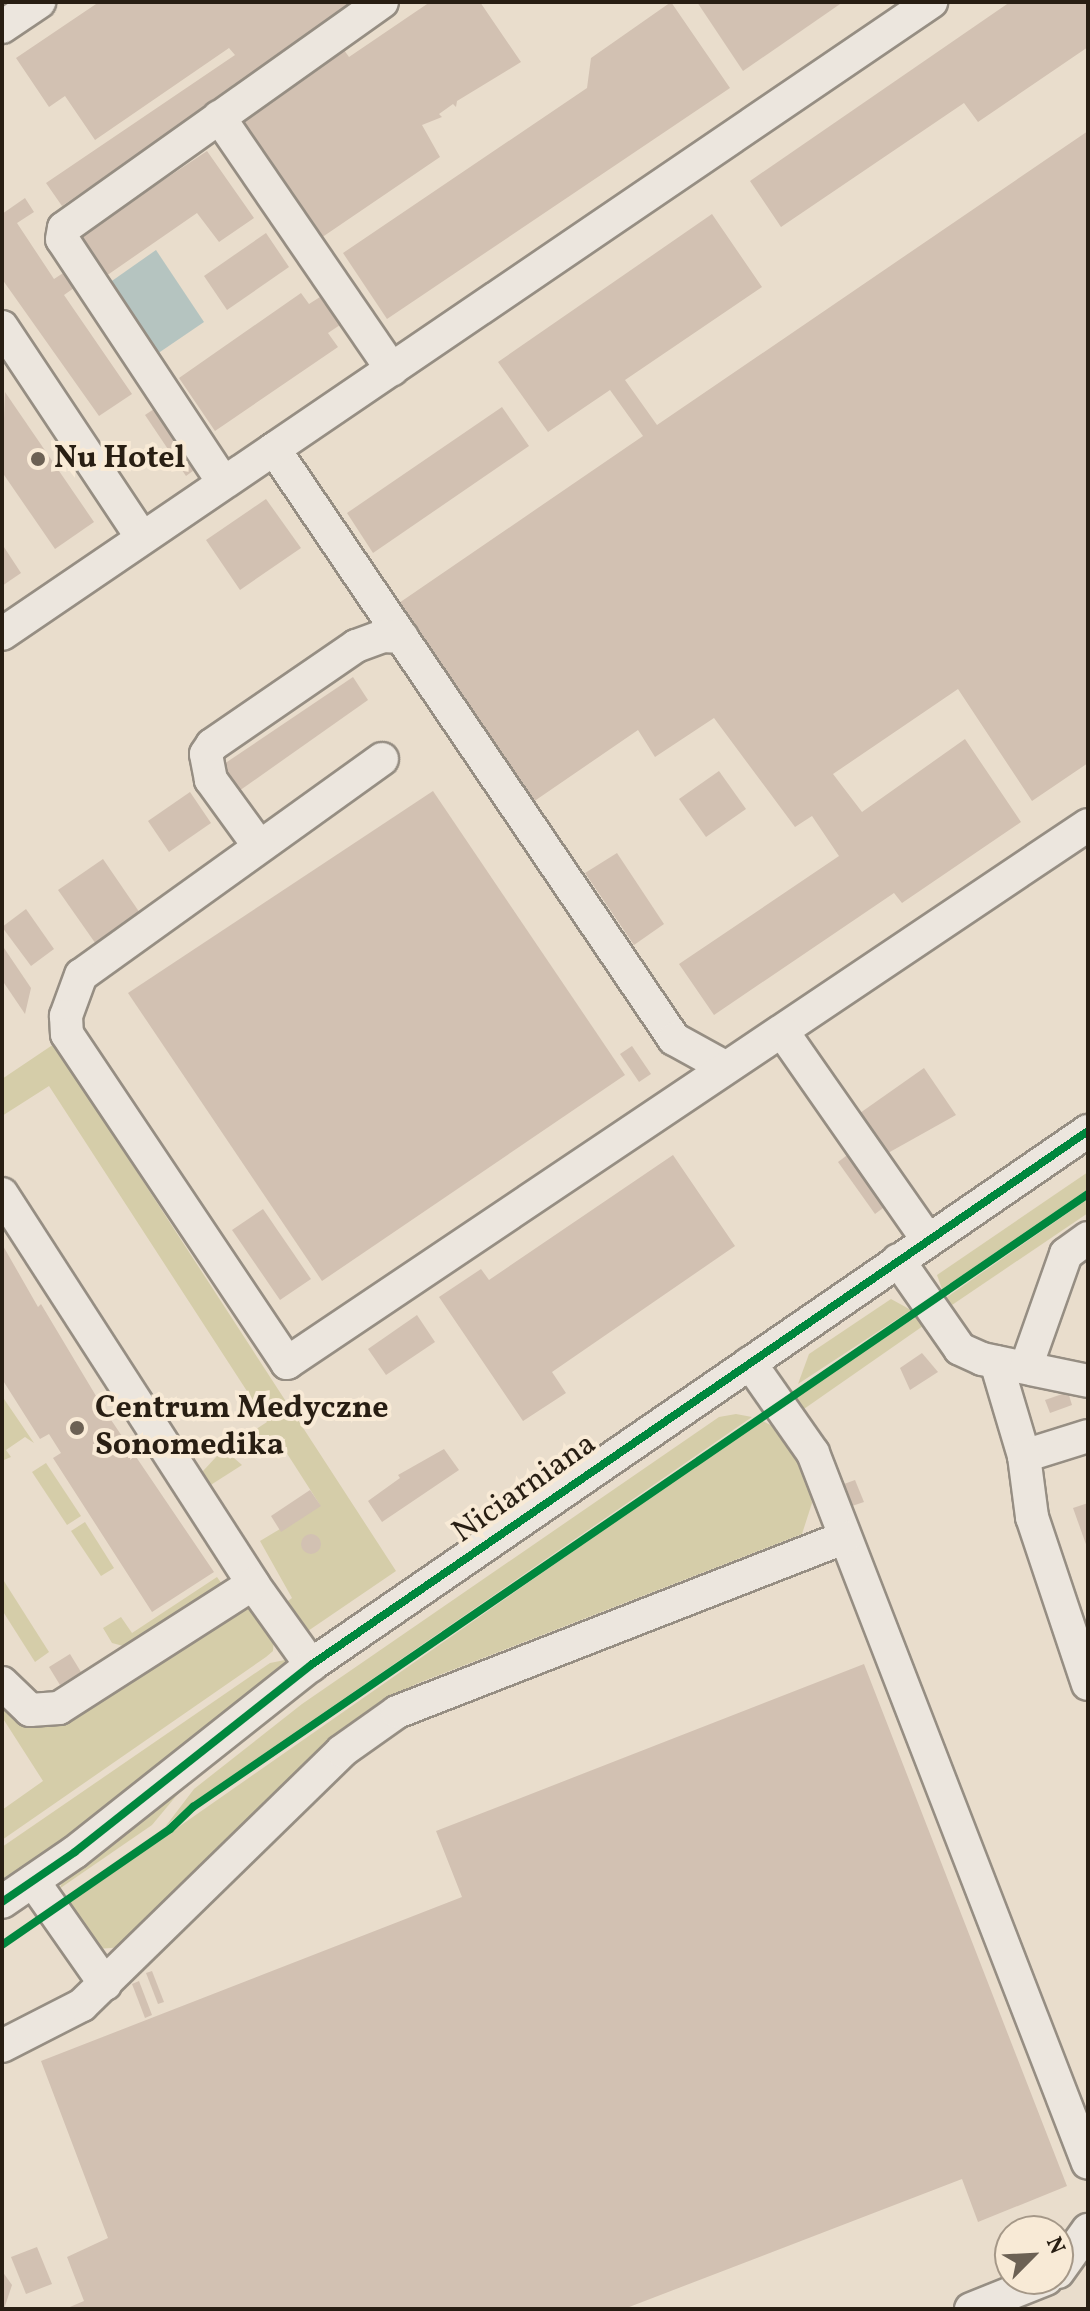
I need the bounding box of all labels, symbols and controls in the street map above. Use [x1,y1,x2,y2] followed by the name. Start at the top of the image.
[54,440,185,478] place label: Nu Hotel
[29,450,47,468] marker: Nu Hotel
[95,1391,389,1466] place label: Centrum Medyczne Sonomedika
[66,1417,88,1439] marker: Centrum Medyczne Sonomedika
[446,1426,604,1552] street label: Niciarniana
[994,2215,1074,2295] north arrow
[1037,2232,1072,2259] text: N

